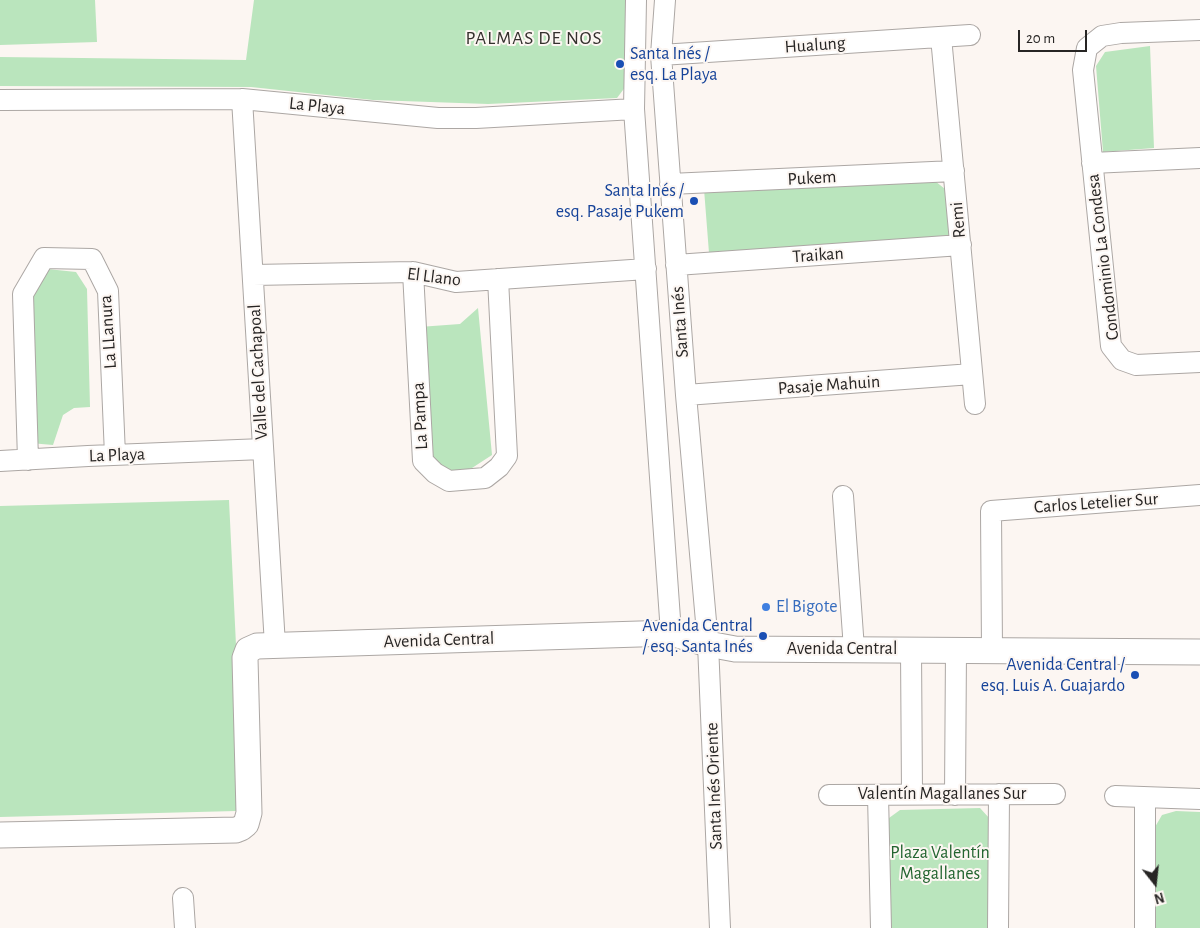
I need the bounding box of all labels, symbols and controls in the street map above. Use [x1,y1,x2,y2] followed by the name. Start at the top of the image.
[1020,20,1089,52] scale bar
[464,27,604,49] district label: PALMAS DE NOS
[1026,31,1055,46] text: 20 m
[784,32,846,58] street label: Hualung
[630,43,718,86] place label: Santa Inés / esq. La Playa
[614,58,626,70] marker: Santa Inés / esq. La Playa
[288,92,346,120] street label: La Playa
[787,166,837,190] street label: Pukem
[1082,173,1124,341] street label: Condominio La Condesa
[556,180,684,222] place label: Santa Inés / esq. Pasaje Pukem
[688,195,700,207] marker: Santa Inés / esq. Pasaje Pukem
[946,201,970,239] street label: Remi
[792,242,844,268] street label: Traikan
[406,263,462,291] street label: El Llano
[667,286,693,358] street label: Santa Inés
[95,294,121,370] street label: La LLanura
[244,304,272,440] street label: Valle del Cachapoal
[777,371,881,399] street label: Pasaje Mahuin
[407,382,433,450] street label: La Pampa
[88,443,146,467] street label: La Playa
[1033,488,1159,518] street label: Carlos Letelier Sur
[776,596,837,618] place label: El Bigote
[760,601,772,613] marker: El Bigote
[642,615,753,658] place label: Avenida Central / esq. Santa Inés
[383,627,495,653] street label: Avenida Central
[757,630,769,642] marker: Avenida Central / esq. Santa Inés
[787,638,897,660] street label: Avenida Central
[981,654,1125,696] place label: Avenida Central / esq. Luis A. Guajardo
[1129,669,1141,681] marker: Avenida Central / esq. Luis A. Guajardo
[701,722,727,850] street label: Santa Inés Oriente
[858,783,1026,805] street label: Valentín Magallanes Sur
[890,842,990,884] park label: Plaza Valentín Magallanes
[1130,858,1180,908] north arrow
[1153,889,1166,905] text: N

